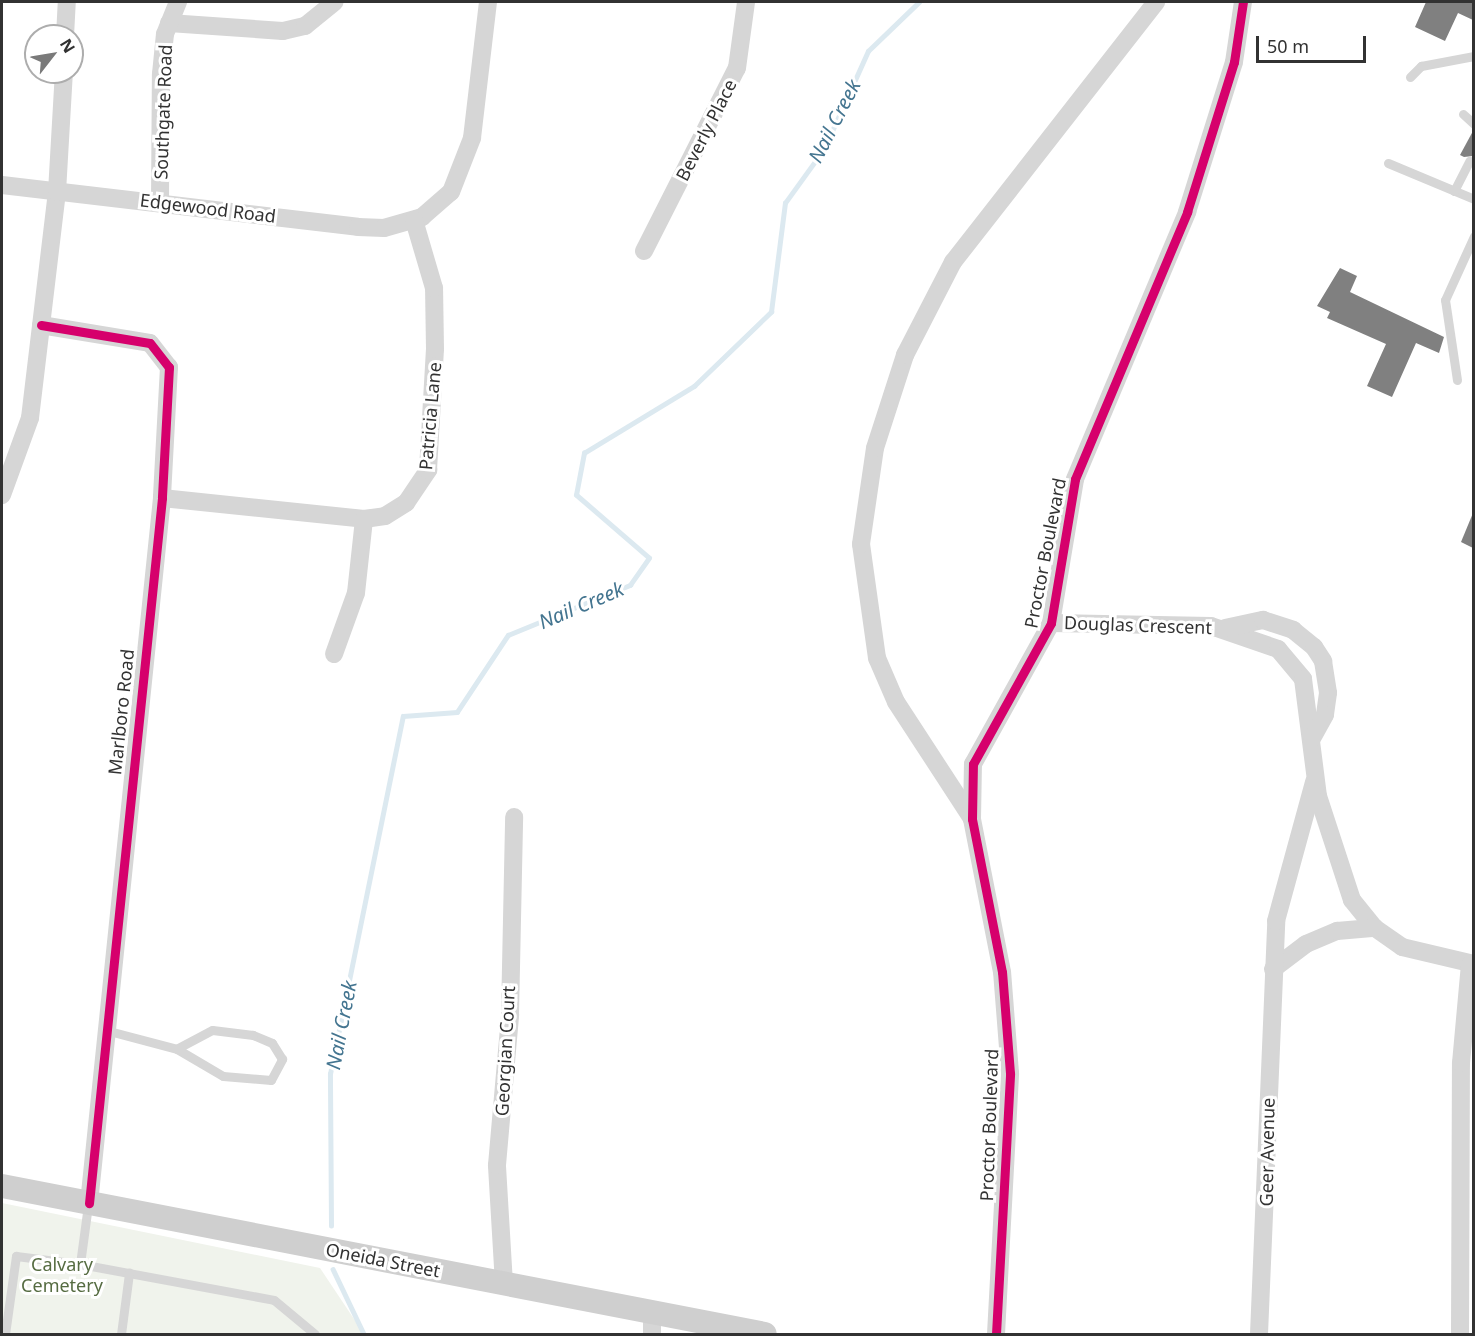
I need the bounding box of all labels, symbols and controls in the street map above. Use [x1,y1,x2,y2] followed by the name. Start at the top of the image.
[24,24,84,84] north arrow
[1259,24,1368,62] scale bar
[1267,34,1309,58] text: 50 m
[55,35,80,57] text: N
[150,44,176,180] street label: Southgate Road
[803,75,865,167] water label: Nail Creek
[671,76,741,184] street label: Beverly Place
[139,189,277,227] street label: Edgewood Road
[415,361,445,471] street label: Patricia Lane
[1020,476,1070,630] street label: Proctor Boulevard
[535,576,627,634] water label: Nail Creek
[1064,612,1212,638] street label: Douglas Crescent
[104,648,138,776] street label: Marlboro Road
[321,978,361,1072] water label: Nail Creek
[491,985,519,1117] street label: Georgian Court
[976,1048,1002,1202] street label: Proctor Boulevard
[1255,1097,1279,1207] street label: Geer Avenue
[324,1238,442,1282] street label: Oneida Street
[21,1254,103,1296] park label: Calvary Cemetery

